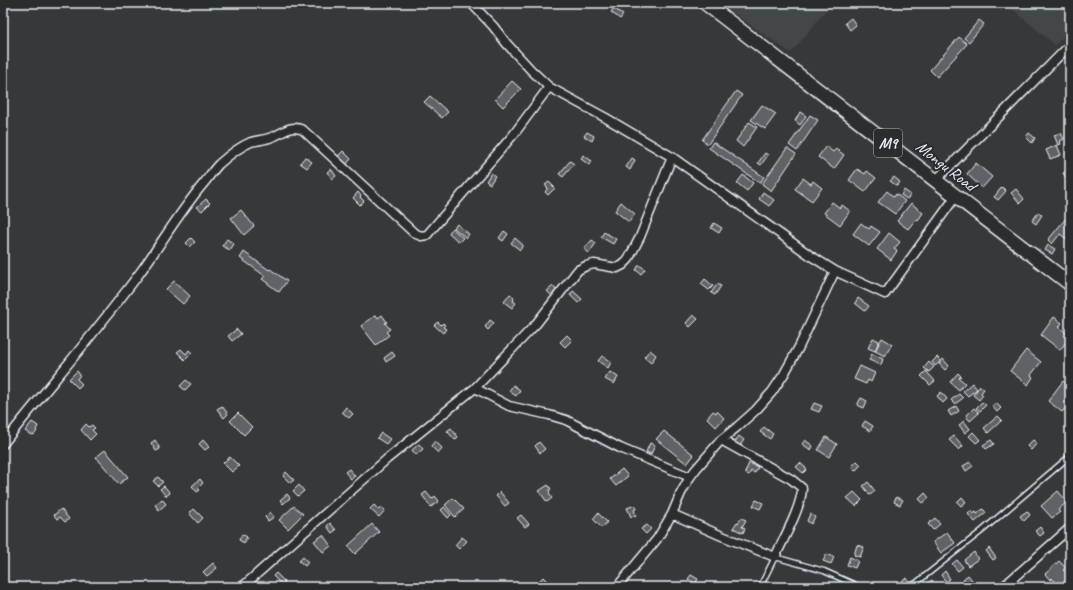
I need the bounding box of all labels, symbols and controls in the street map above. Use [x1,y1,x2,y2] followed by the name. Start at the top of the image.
[874,129,902,157] road number: M9
[912,136,982,198] street label: Mongu Road

